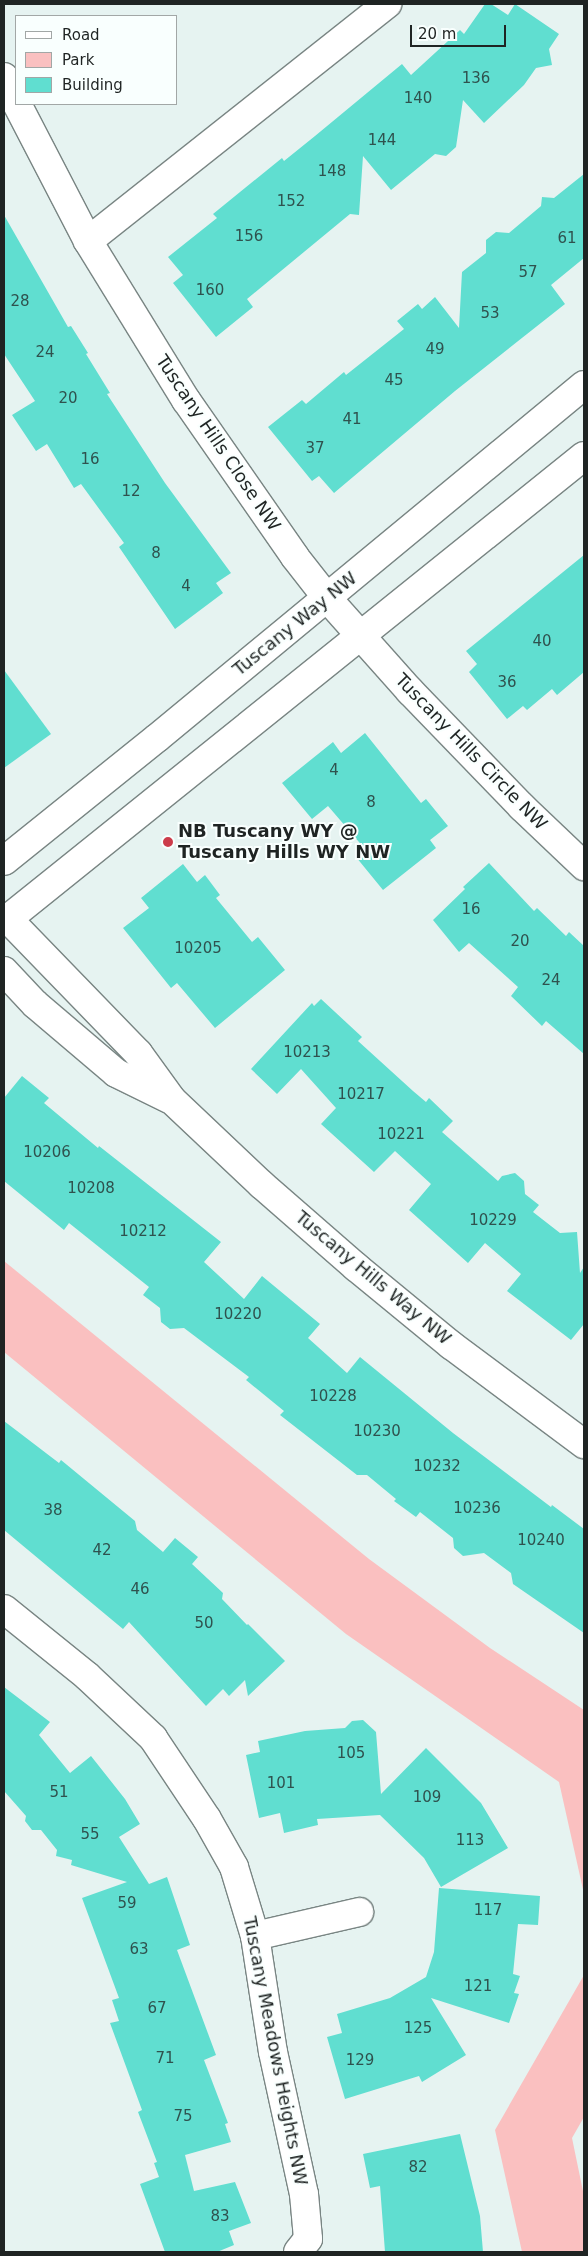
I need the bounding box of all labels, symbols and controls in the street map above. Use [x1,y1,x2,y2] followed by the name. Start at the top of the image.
[15,15,178,105] legend
[413,15,509,47] scale bar
[418,25,456,43] text: 20 m
[62,26,100,44] text: Road
[62,51,94,69] text: Park
[462,70,490,88] house number: 136
[62,76,123,94] text: Building
[404,90,432,108] house number: 140
[368,132,396,150] house number: 144
[318,163,346,181] house number: 148
[277,193,305,211] house number: 152
[235,228,263,246] house number: 156
[557,230,577,248] house number: 61
[518,264,538,282] house number: 57
[196,282,224,300] house number: 160
[10,293,30,311] house number: 28
[480,305,500,323] house number: 53
[425,341,445,359] house number: 49
[35,344,55,362] house number: 24
[151,351,285,535] street label: Tuscany Hills Close NW
[384,372,404,390] house number: 45
[58,390,78,408] house number: 20
[342,411,362,429] house number: 41
[305,440,325,458] house number: 37
[80,451,100,469] house number: 16
[121,483,141,501] house number: 12
[151,545,161,563] house number: 8
[229,567,361,681] street label: Tuscany Way NW
[181,578,191,596] house number: 4
[532,633,552,651] house number: 40
[391,669,551,835] street label: Tuscany Hills Circle NW
[497,674,517,692] house number: 36
[329,762,339,780] house number: 4
[366,794,376,812] house number: 8
[178,821,390,864] place label: NB Tuscany WY @ Tuscany Hills WY NW
[162,836,174,848] marker: NB Tuscany WY @ Tuscany Hills WY NW
[461,901,481,919] house number: 16
[510,933,530,951] house number: 20
[174,940,222,958] house number: 10205
[541,972,561,990] house number: 24
[283,1044,331,1062] house number: 10213
[337,1086,385,1104] house number: 10217
[377,1126,425,1144] house number: 10221
[23,1144,71,1162] house number: 10206
[67,1180,115,1198] house number: 10208
[291,1207,455,1349] street label: Tuscany Hills Way NW
[469,1212,517,1230] house number: 10229
[119,1223,167,1241] house number: 10212
[214,1306,262,1324] house number: 10220
[309,1388,357,1406] house number: 10228
[353,1423,401,1441] house number: 10230
[413,1458,461,1476] house number: 10232
[453,1500,501,1518] house number: 10236
[43,1502,63,1520] house number: 38
[517,1532,565,1550] house number: 10240
[92,1542,112,1560] house number: 42
[130,1581,150,1599] house number: 46
[194,1615,214,1633] house number: 50
[337,1745,365,1763] house number: 105
[267,1775,295,1793] house number: 101
[49,1784,69,1802] house number: 51
[413,1789,441,1807] house number: 109
[80,1826,100,1844] house number: 55
[456,1832,484,1850] house number: 113
[117,1895,137,1913] house number: 59
[474,1902,502,1920] house number: 117
[238,1915,312,2187] street label: Tuscany Meadows Heights NW
[129,1941,149,1959] house number: 63
[464,1978,492,1996] house number: 121
[147,2000,167,2018] house number: 67
[404,2020,432,2038] house number: 125
[155,2050,175,2068] house number: 71
[346,2052,374,2070] house number: 129
[173,2108,193,2126] house number: 75
[408,2159,428,2177] house number: 82
[210,2208,230,2226] house number: 83

